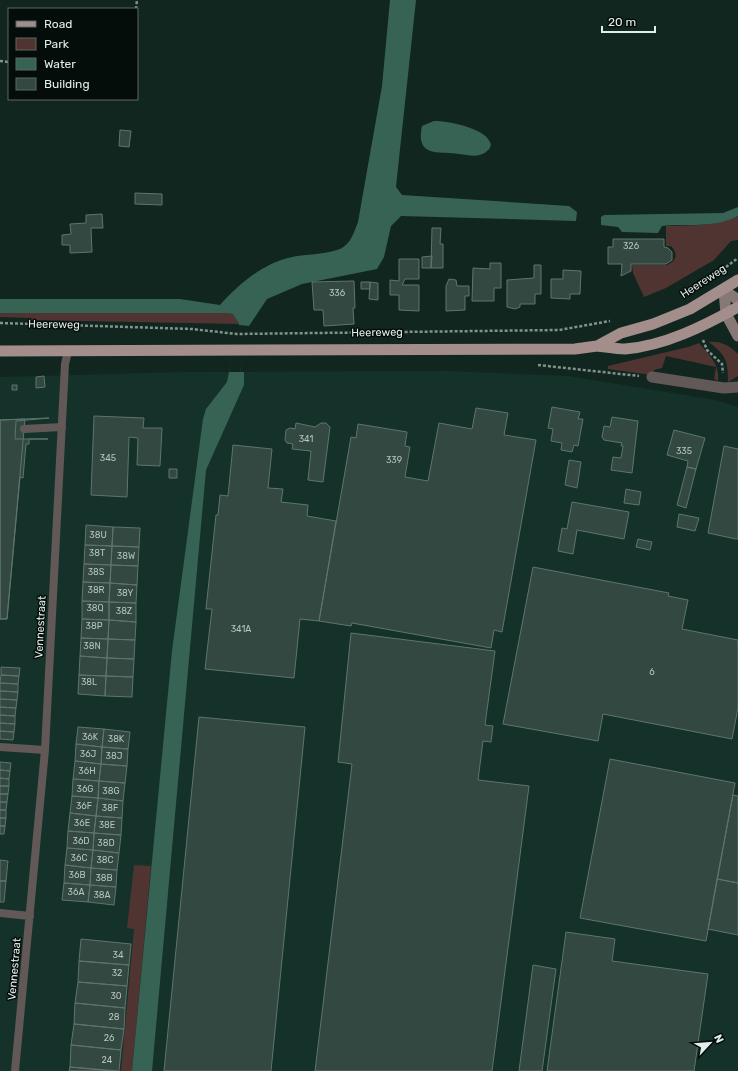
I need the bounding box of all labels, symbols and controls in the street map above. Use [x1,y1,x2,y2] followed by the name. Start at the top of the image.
[8,8,138,100] legend
[602,8,655,34] scale bar
[608,15,636,29] text: 20 m
[44,17,72,31] text: Road
[44,37,70,51] text: Park
[44,57,76,71] text: Water
[44,77,90,91] text: Building
[623,241,640,251] house number: 326
[678,262,728,301] street label: Heereweg
[329,288,346,298] house number: 336
[28,318,80,331] street label: Heereweg
[351,326,403,339] street label: Heereweg
[299,434,313,444] house number: 341
[676,446,692,456] house number: 335
[100,453,116,463] house number: 345
[386,455,402,465] house number: 339
[89,530,107,540] house number: 38U
[89,548,105,558] house number: 38T
[117,551,135,561] house number: 38W
[88,567,105,577] house number: 38S
[87,585,105,595] house number: 38R
[117,588,134,598] house number: 38Y
[32,595,49,659] street label: Vennestraat
[86,603,104,613] house number: 38Q
[116,606,133,616] house number: 38Z
[86,621,103,631] house number: 38P
[231,624,251,634] house number: 341A
[83,641,101,651] house number: 38N
[649,667,655,677] house number: 6
[81,677,97,687] house number: 38L
[82,732,99,742] house number: 36K
[108,734,125,744] house number: 38K
[80,749,96,759] house number: 36J
[106,751,122,761] house number: 38J
[78,766,96,776] house number: 36H
[77,784,93,794] house number: 36G
[102,786,120,796] house number: 38G
[76,801,92,811] house number: 36F
[102,803,118,813] house number: 38F
[74,818,90,828] house number: 36E
[99,820,115,830] house number: 38E
[72,836,90,846] house number: 36D
[97,838,115,848] house number: 38D
[71,853,87,863] house number: 36C
[96,855,114,865] house number: 38C
[69,870,85,880] house number: 36B
[95,873,113,883] house number: 38B
[68,887,84,897] house number: 36A
[93,890,111,900] house number: 38A
[5,937,24,1001] street label: Vennestraat
[113,950,124,960] house number: 34
[112,968,122,978] house number: 32
[110,991,122,1001] house number: 30
[108,1012,120,1022] house number: 28
[690,1023,730,1063] north arrow
[711,1032,726,1045] text: N
[104,1033,115,1043] house number: 26
[102,1055,113,1065] house number: 24

